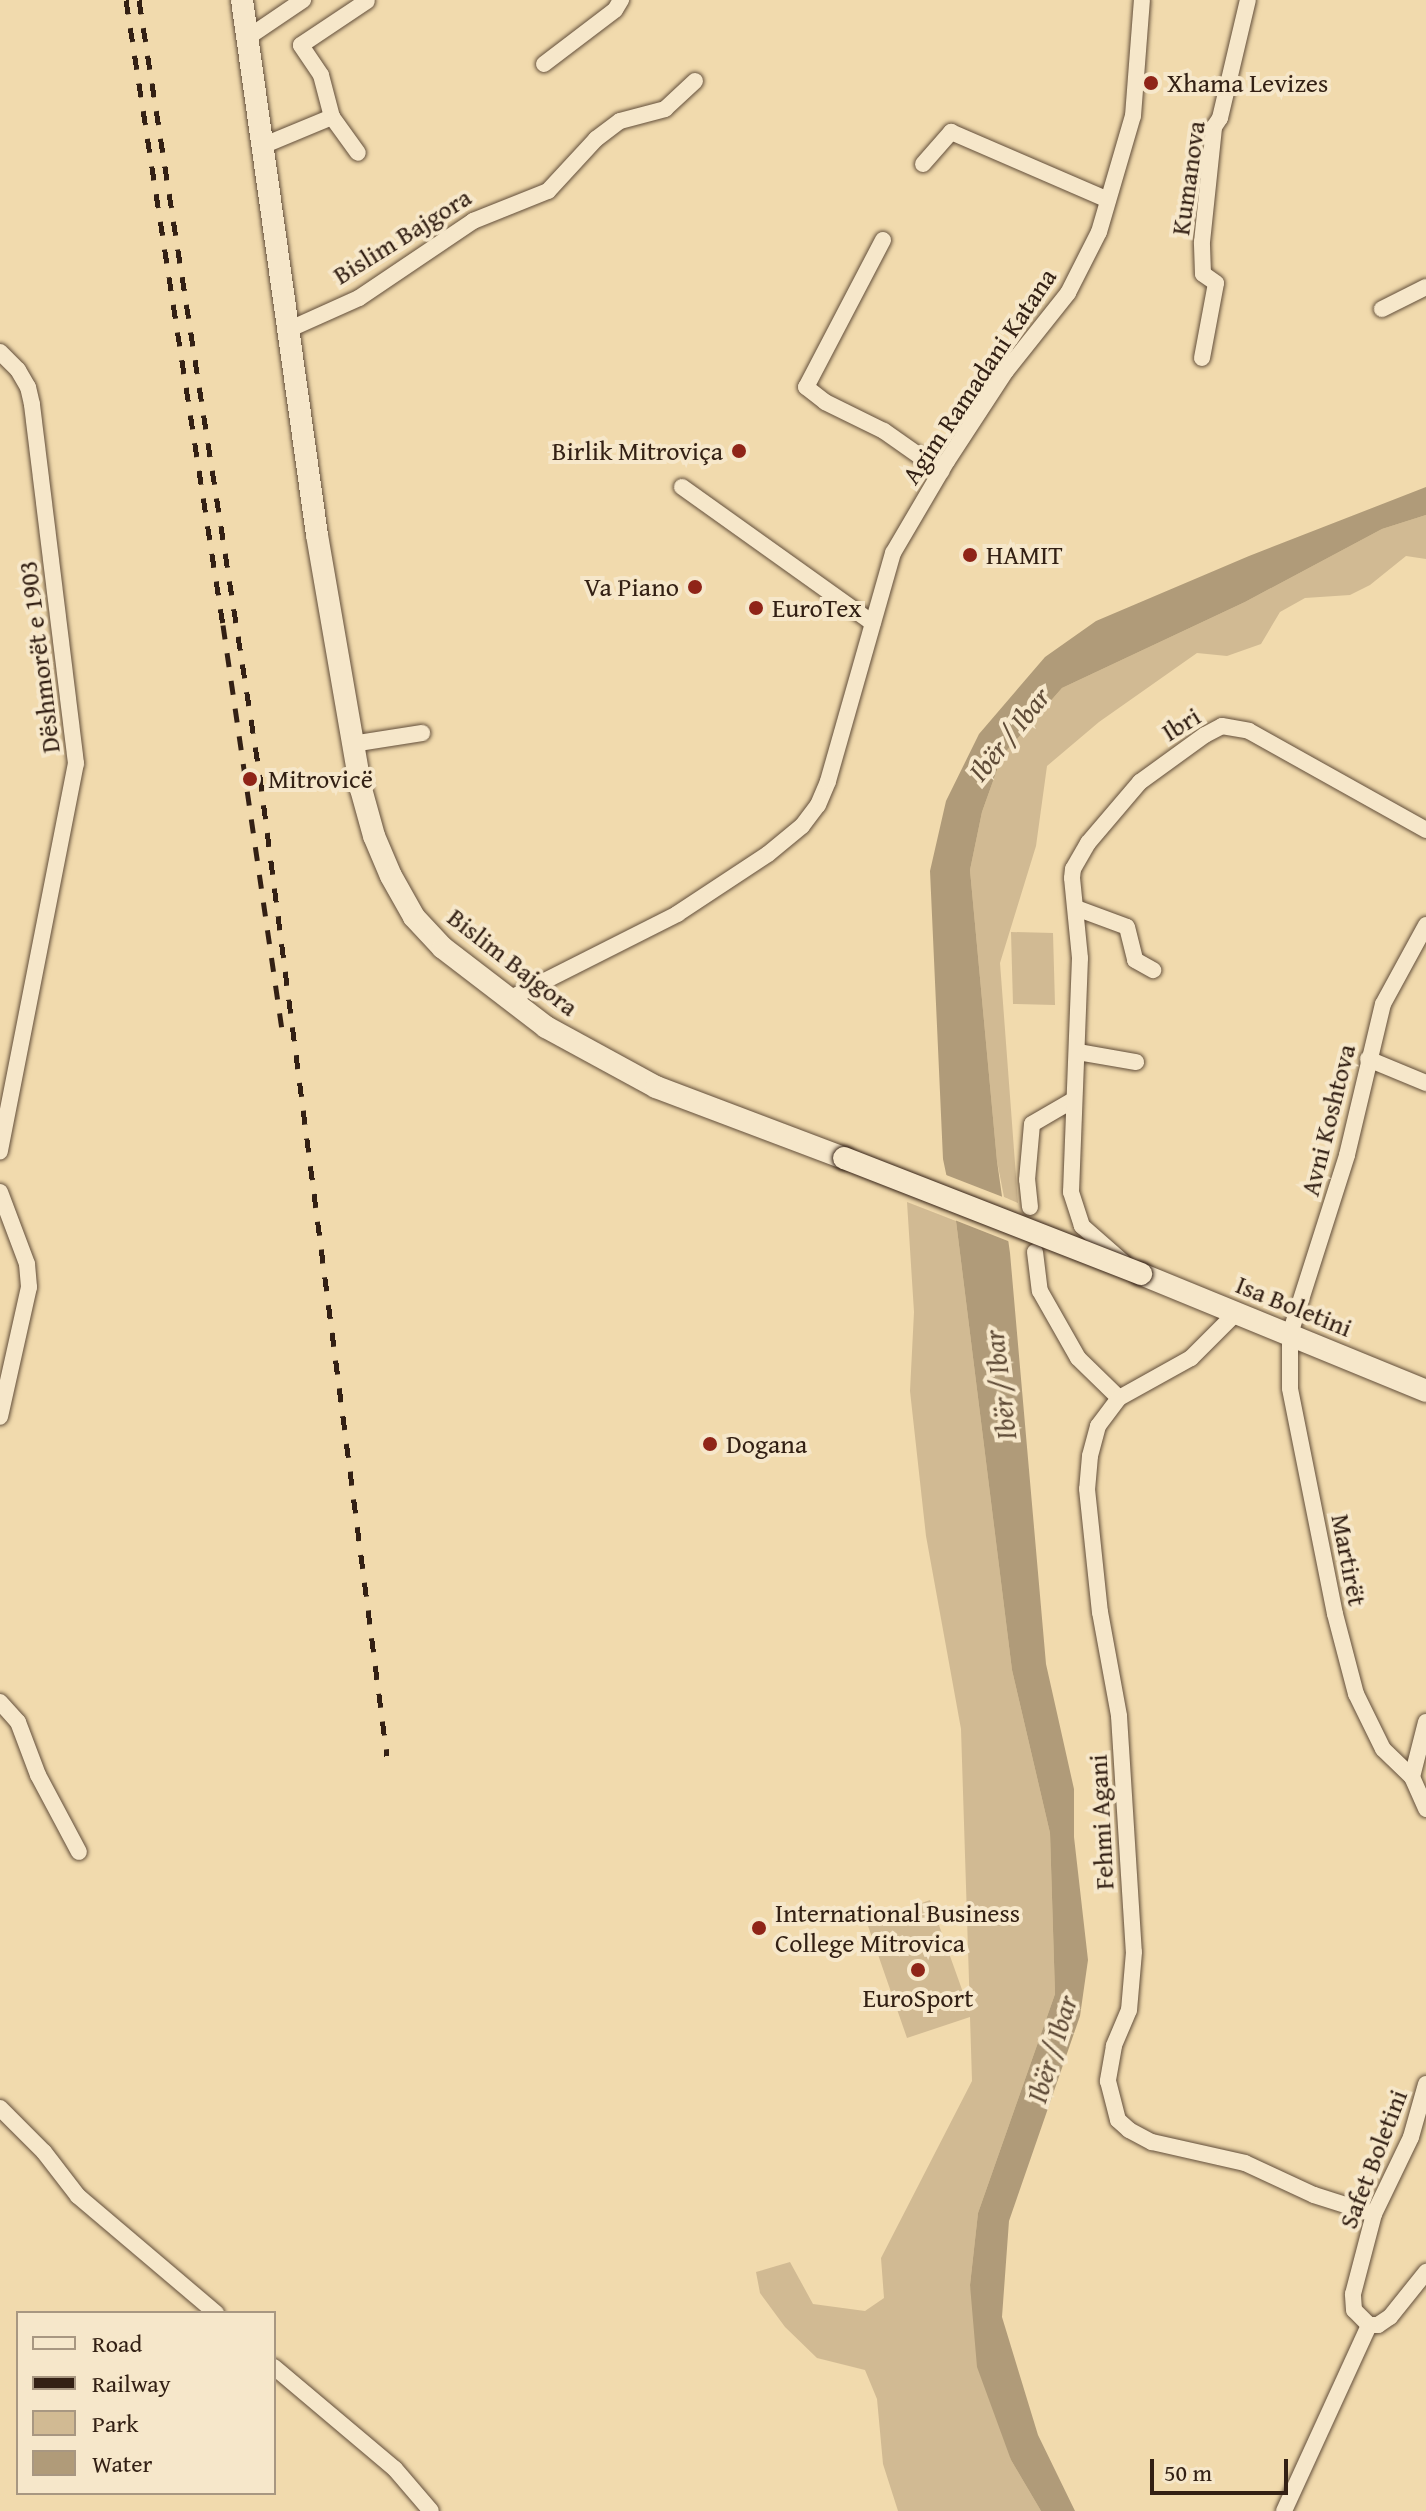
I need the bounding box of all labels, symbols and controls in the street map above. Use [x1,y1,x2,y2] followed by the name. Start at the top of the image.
[1167,67,1328,99] place label: Xhama Levizes
[1142,74,1160,92] marker: Xhama Levizes
[1165,119,1211,237] street label: Kumanova
[327,181,477,291] street label: Bislim Bajgora
[895,262,1063,490] street label: Agim Ramadani Katana
[552,435,723,467] place label: Birlik Mitroviça
[730,442,748,460] marker: Birlik Mitroviça
[986,539,1063,571] place label: HAMIT
[961,546,979,564] marker: HAMIT
[12,559,66,755] street label: Dëshmorët e 1903
[584,571,679,603] place label: Va Piano
[686,578,704,596] marker: Va Piano
[772,592,861,624] place label: EuroTex
[747,599,765,617] marker: EuroTex
[961,680,1057,788] water label: Ibër / Ibar
[1156,700,1206,748] street label: Ibri
[268,763,373,795] place label: Mitrovicë
[239,768,261,790] marker: Mitrovicë
[442,901,584,1023] street label: Bislim Bajgora
[1294,1041,1362,1199] street label: Avni Koshtova
[1231,1269,1357,1343] street label: Isa Boletini
[977,1328,1023,1442] water label: Ibër / Ibar
[726,1428,807,1460] place label: Dogana
[701,1435,719,1453] marker: Dogana
[1325,1511,1373,1609] street label: Martirët
[1082,1753,1120,1891] street label: Fehmi Agani
[775,1897,1020,1958] place label: International Business College Mitrovica
[750,1919,768,1937] marker: International Business College Mitrovica
[909,1961,927,1979] marker: EuroSport
[863,1982,973,2014] place label: EuroSport
[1020,1991,1084,2107] water label: Ibër / Ibar
[1332,2085,1414,2233] street label: Safet Boletini
[16,2311,276,2495] legend
[92,2326,142,2361] text: Road
[92,2366,171,2401] text: Railway
[92,2406,138,2441] text: Park
[1154,2443,1292,2493] scale bar
[92,2446,152,2481] text: Water
[1164,2455,1212,2490] text: 50 m

